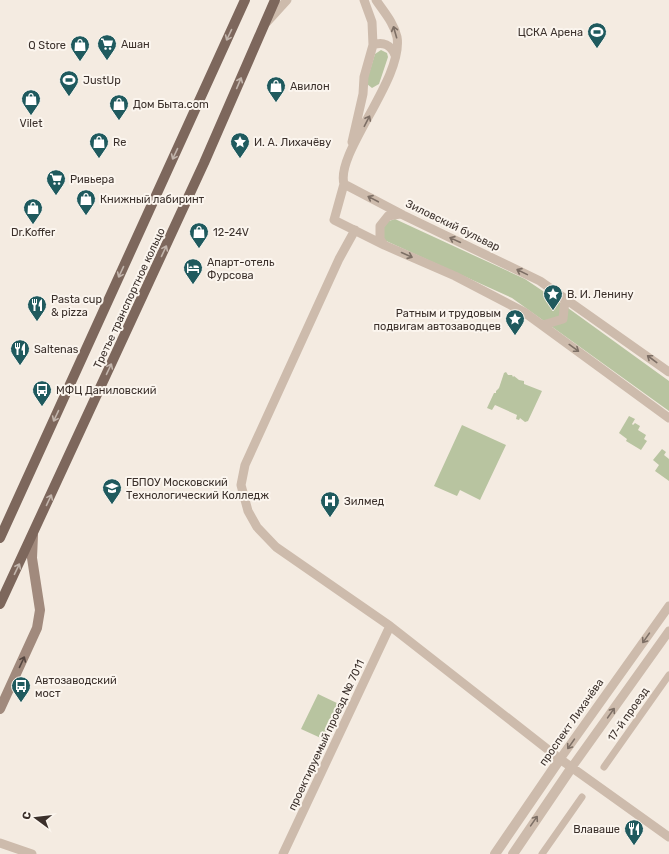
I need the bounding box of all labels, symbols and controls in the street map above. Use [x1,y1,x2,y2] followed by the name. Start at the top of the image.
[586,21,608,49] sports icon: ЦСКА Арена
[391,25,398,38] one-way arrow
[518,26,583,39] place label: ЦСКА Арена
[225,29,232,41] one-way arrow
[96,33,118,61] supermarket icon: Ашан
[69,34,91,62] shop icon: Q Store
[121,38,150,51] place label: Ашан
[28,39,66,52] place label: Q Store
[58,69,80,97] sports icon: JustUp
[83,74,121,87] place label: JustUp
[265,75,287,103] shop icon: Авилон
[236,78,243,90] one-way arrow
[290,80,330,93] place label: Авилон
[20,88,42,116] shop icon: Vilet
[108,93,130,121] shop icon: Дом Быта.com
[133,98,209,111] place label: Дом Быта.com
[364,115,371,127] one-way arrow
[20,117,43,130] place label: Vilet
[88,131,110,159] shop icon: Re
[229,131,251,159] place icon: И. А. Лихачёву
[113,136,126,149] place label: Re
[254,136,331,149] place label: И. А. Лихачёву
[171,147,178,159] one-way arrow
[45,168,67,196] supermarket icon: Ривьера
[70,173,114,186] place label: Ривьера
[75,188,97,216] shop icon: Книжный лабиринт
[100,193,205,206] place label: Книжный лабиринт
[367,195,379,202] one-way arrow
[22,197,44,225] shop icon: Dr.Koffer
[404,197,502,254] street label: Зиловский бульвар
[188,221,210,249] shop icon: 12-24V
[11,226,56,239] place label: Dr.Koffer
[91,226,168,371] street label: Третье транспортное кольцо
[213,226,249,239] place label: 12-24V
[449,236,461,243] one-way arrow
[161,245,168,257] one-way arrow
[400,252,412,259] one-way arrow
[207,256,275,282] place label: Апарт-отель Фурсова
[182,257,204,285] hotel icon: Апарт-отель Фурсова
[117,266,124,278] one-way arrow
[516,268,528,275] one-way arrow
[542,283,564,311] place icon: В. И. Ленину
[567,288,633,301] place label: В. И. Ленину
[51,293,102,319] place label: Pasta cup & pizza
[26,294,48,322] restaurant icon: Pasta cup & pizza
[374,307,501,333] place label: Ратным и трудовым подвигам автозаводцев
[504,308,526,336] place icon: Ратным и трудовым подвигам автозаводцев
[9,338,31,366] restaurant icon: Saltenas
[34,343,79,356] place label: Saltenas
[568,344,579,352] one-way arrow
[647,355,658,364] one-way arrow
[106,363,114,375] one-way arrow
[31,379,53,407] bus stop icon: МФЦ Даниловский
[56,384,156,397] place label: МФЦ Даниловский
[52,409,59,421] one-way arrow
[126,476,269,502] place label: ГБПОУ Московский Технологический Колледж
[101,477,123,505] school or university icon: ГБПОУ Московский Технологический Колледж
[319,490,341,518] hospital icon: Зилмед
[46,494,53,506] one-way arrow
[344,495,385,508] place label: Зилмед
[14,564,21,576] one-way arrow
[642,632,650,643] one-way arrow
[19,656,26,668] one-way arrow
[286,658,367,813] street label: проектируемый проезд № 7011
[35,674,117,700] place label: Автозаводский мост
[10,675,32,703] bus stop icon: Автозаводский мост
[536,676,606,768] street label: проспект Лихачёва
[605,685,652,744] street label: 17-й проезд
[607,707,615,718] one-way arrow
[567,738,575,749] one-way arrow
[16,798,56,838] north arrow
[20,810,34,821] text: С
[530,816,538,827] one-way arrow
[623,818,645,846] restaurant icon: Влаваше
[573,823,620,836] place label: Влаваше

